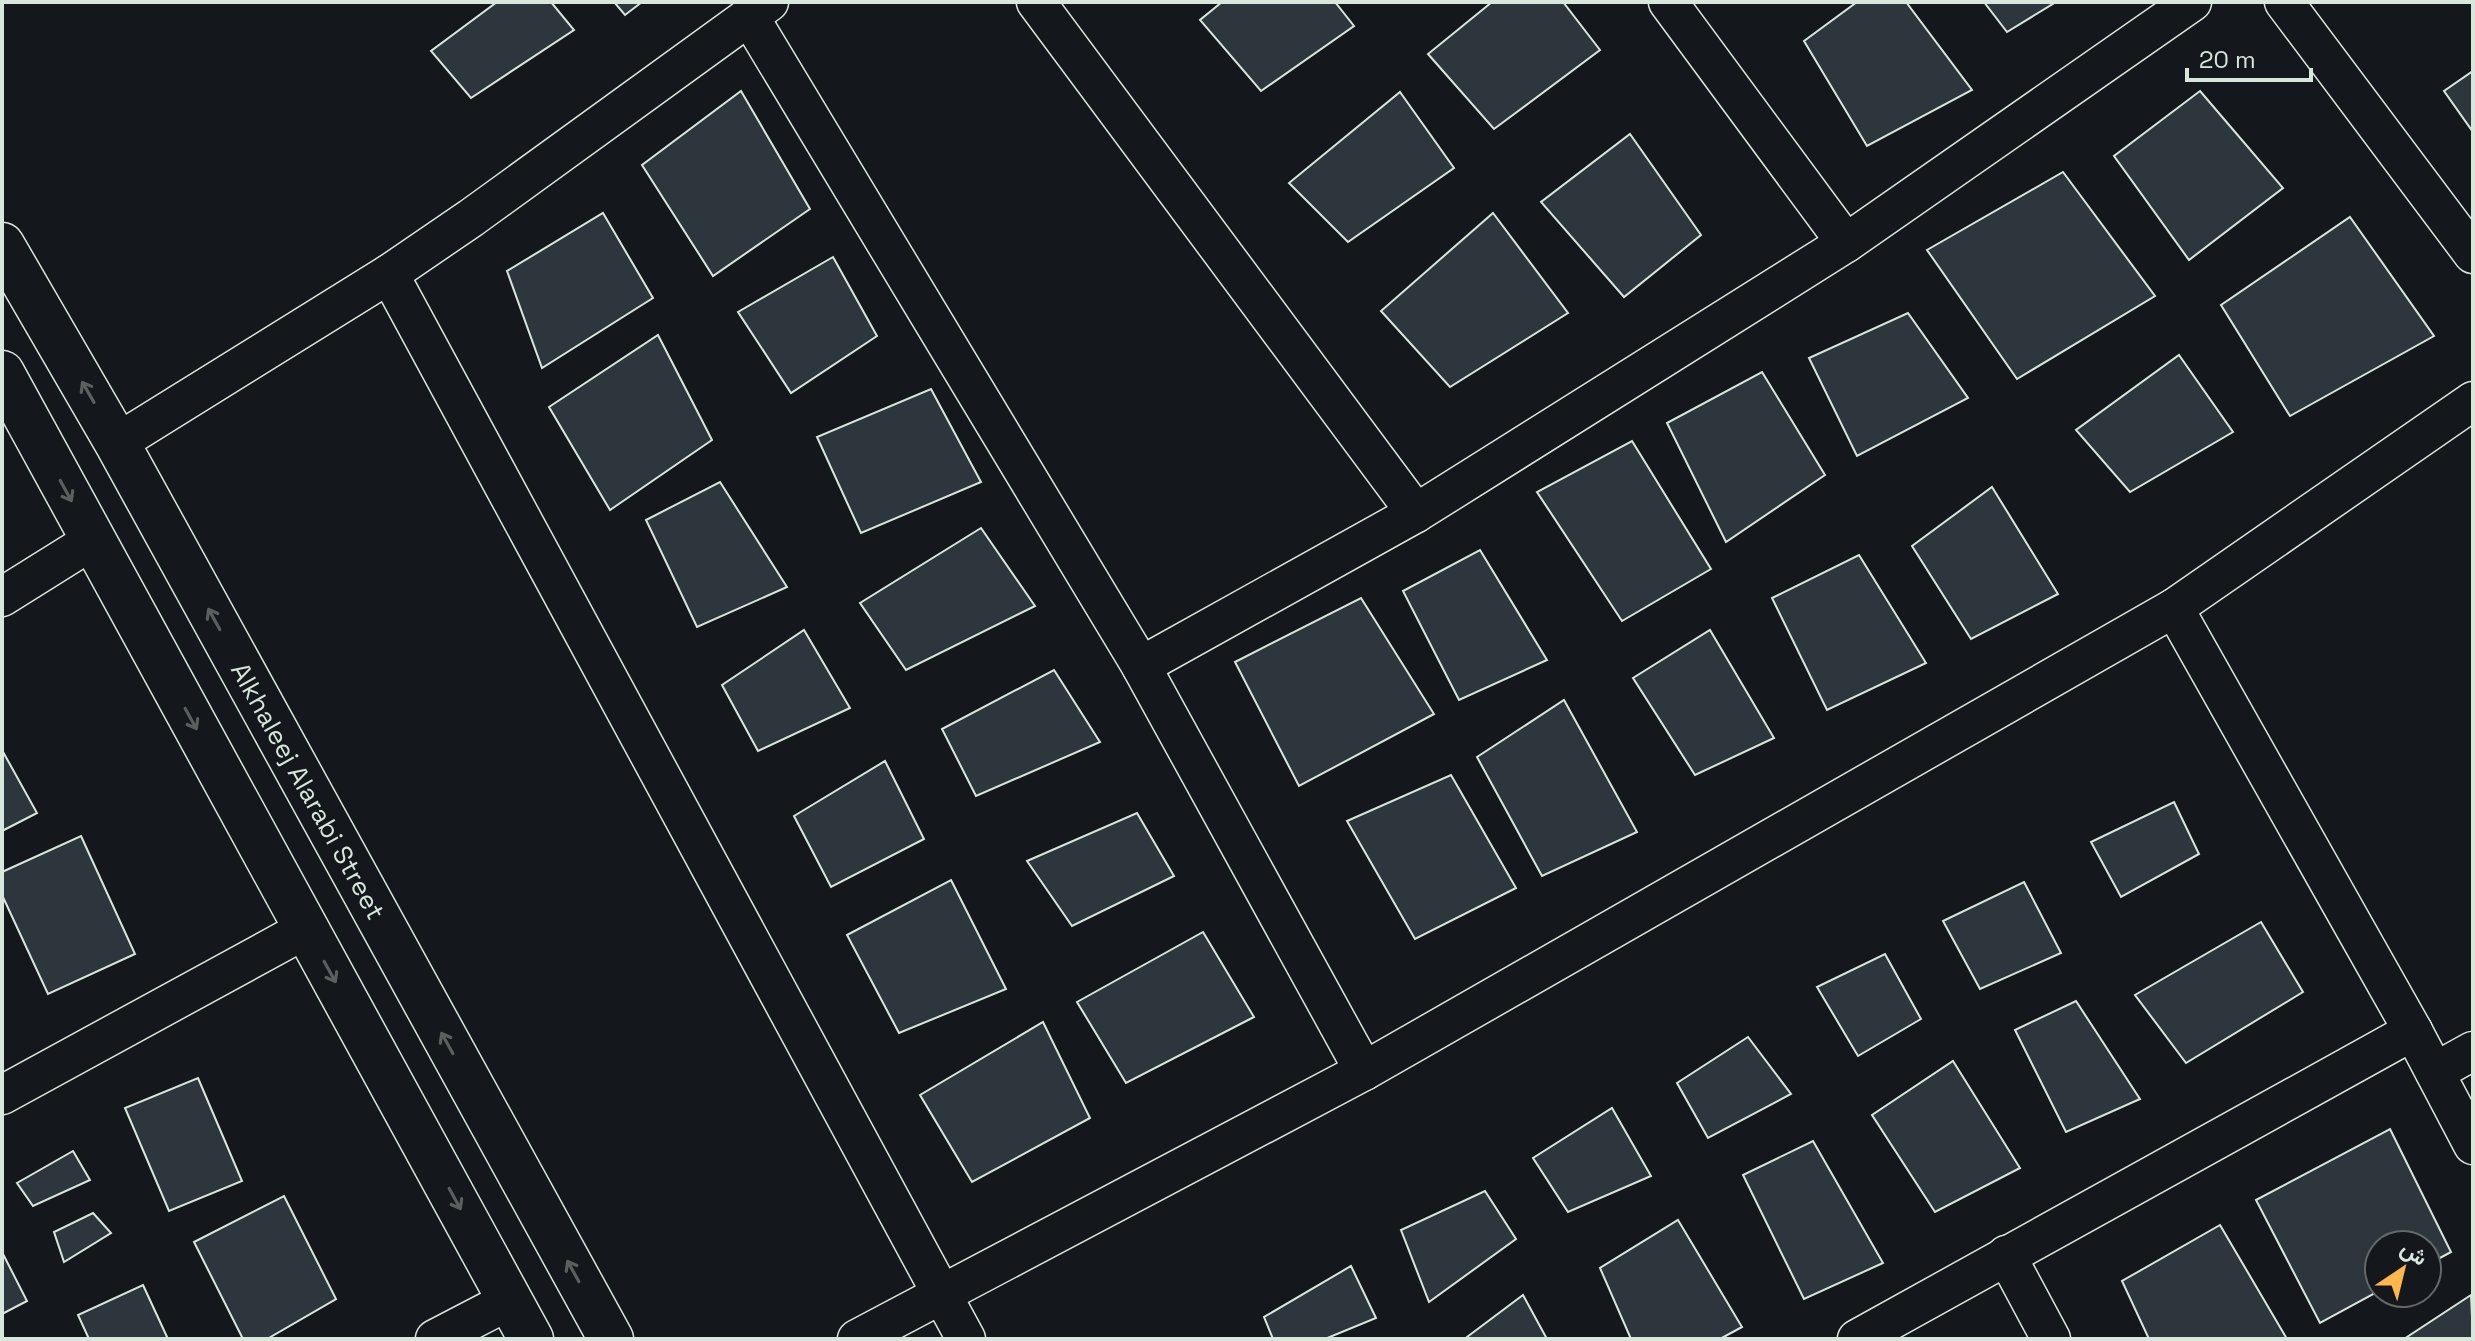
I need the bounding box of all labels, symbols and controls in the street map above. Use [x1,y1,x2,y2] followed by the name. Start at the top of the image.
[2187,32,2311,82] scale bar
[2199,44,2256,75] text: 20 m
[80,381,96,404] one-way arrow
[59,479,75,502] one-way arrow
[206,608,222,631] one-way arrow
[223,656,393,926] street label: Alkhaleej Alarabi Street
[184,707,200,730] one-way arrow
[322,959,338,983] one-way arrow
[439,1032,454,1056] one-way arrow
[447,1187,463,1211] one-way arrow
[2363,1229,2443,1309] north arrow
[2396,1234,2433,1272] text: ش
[565,1260,581,1283] one-way arrow

